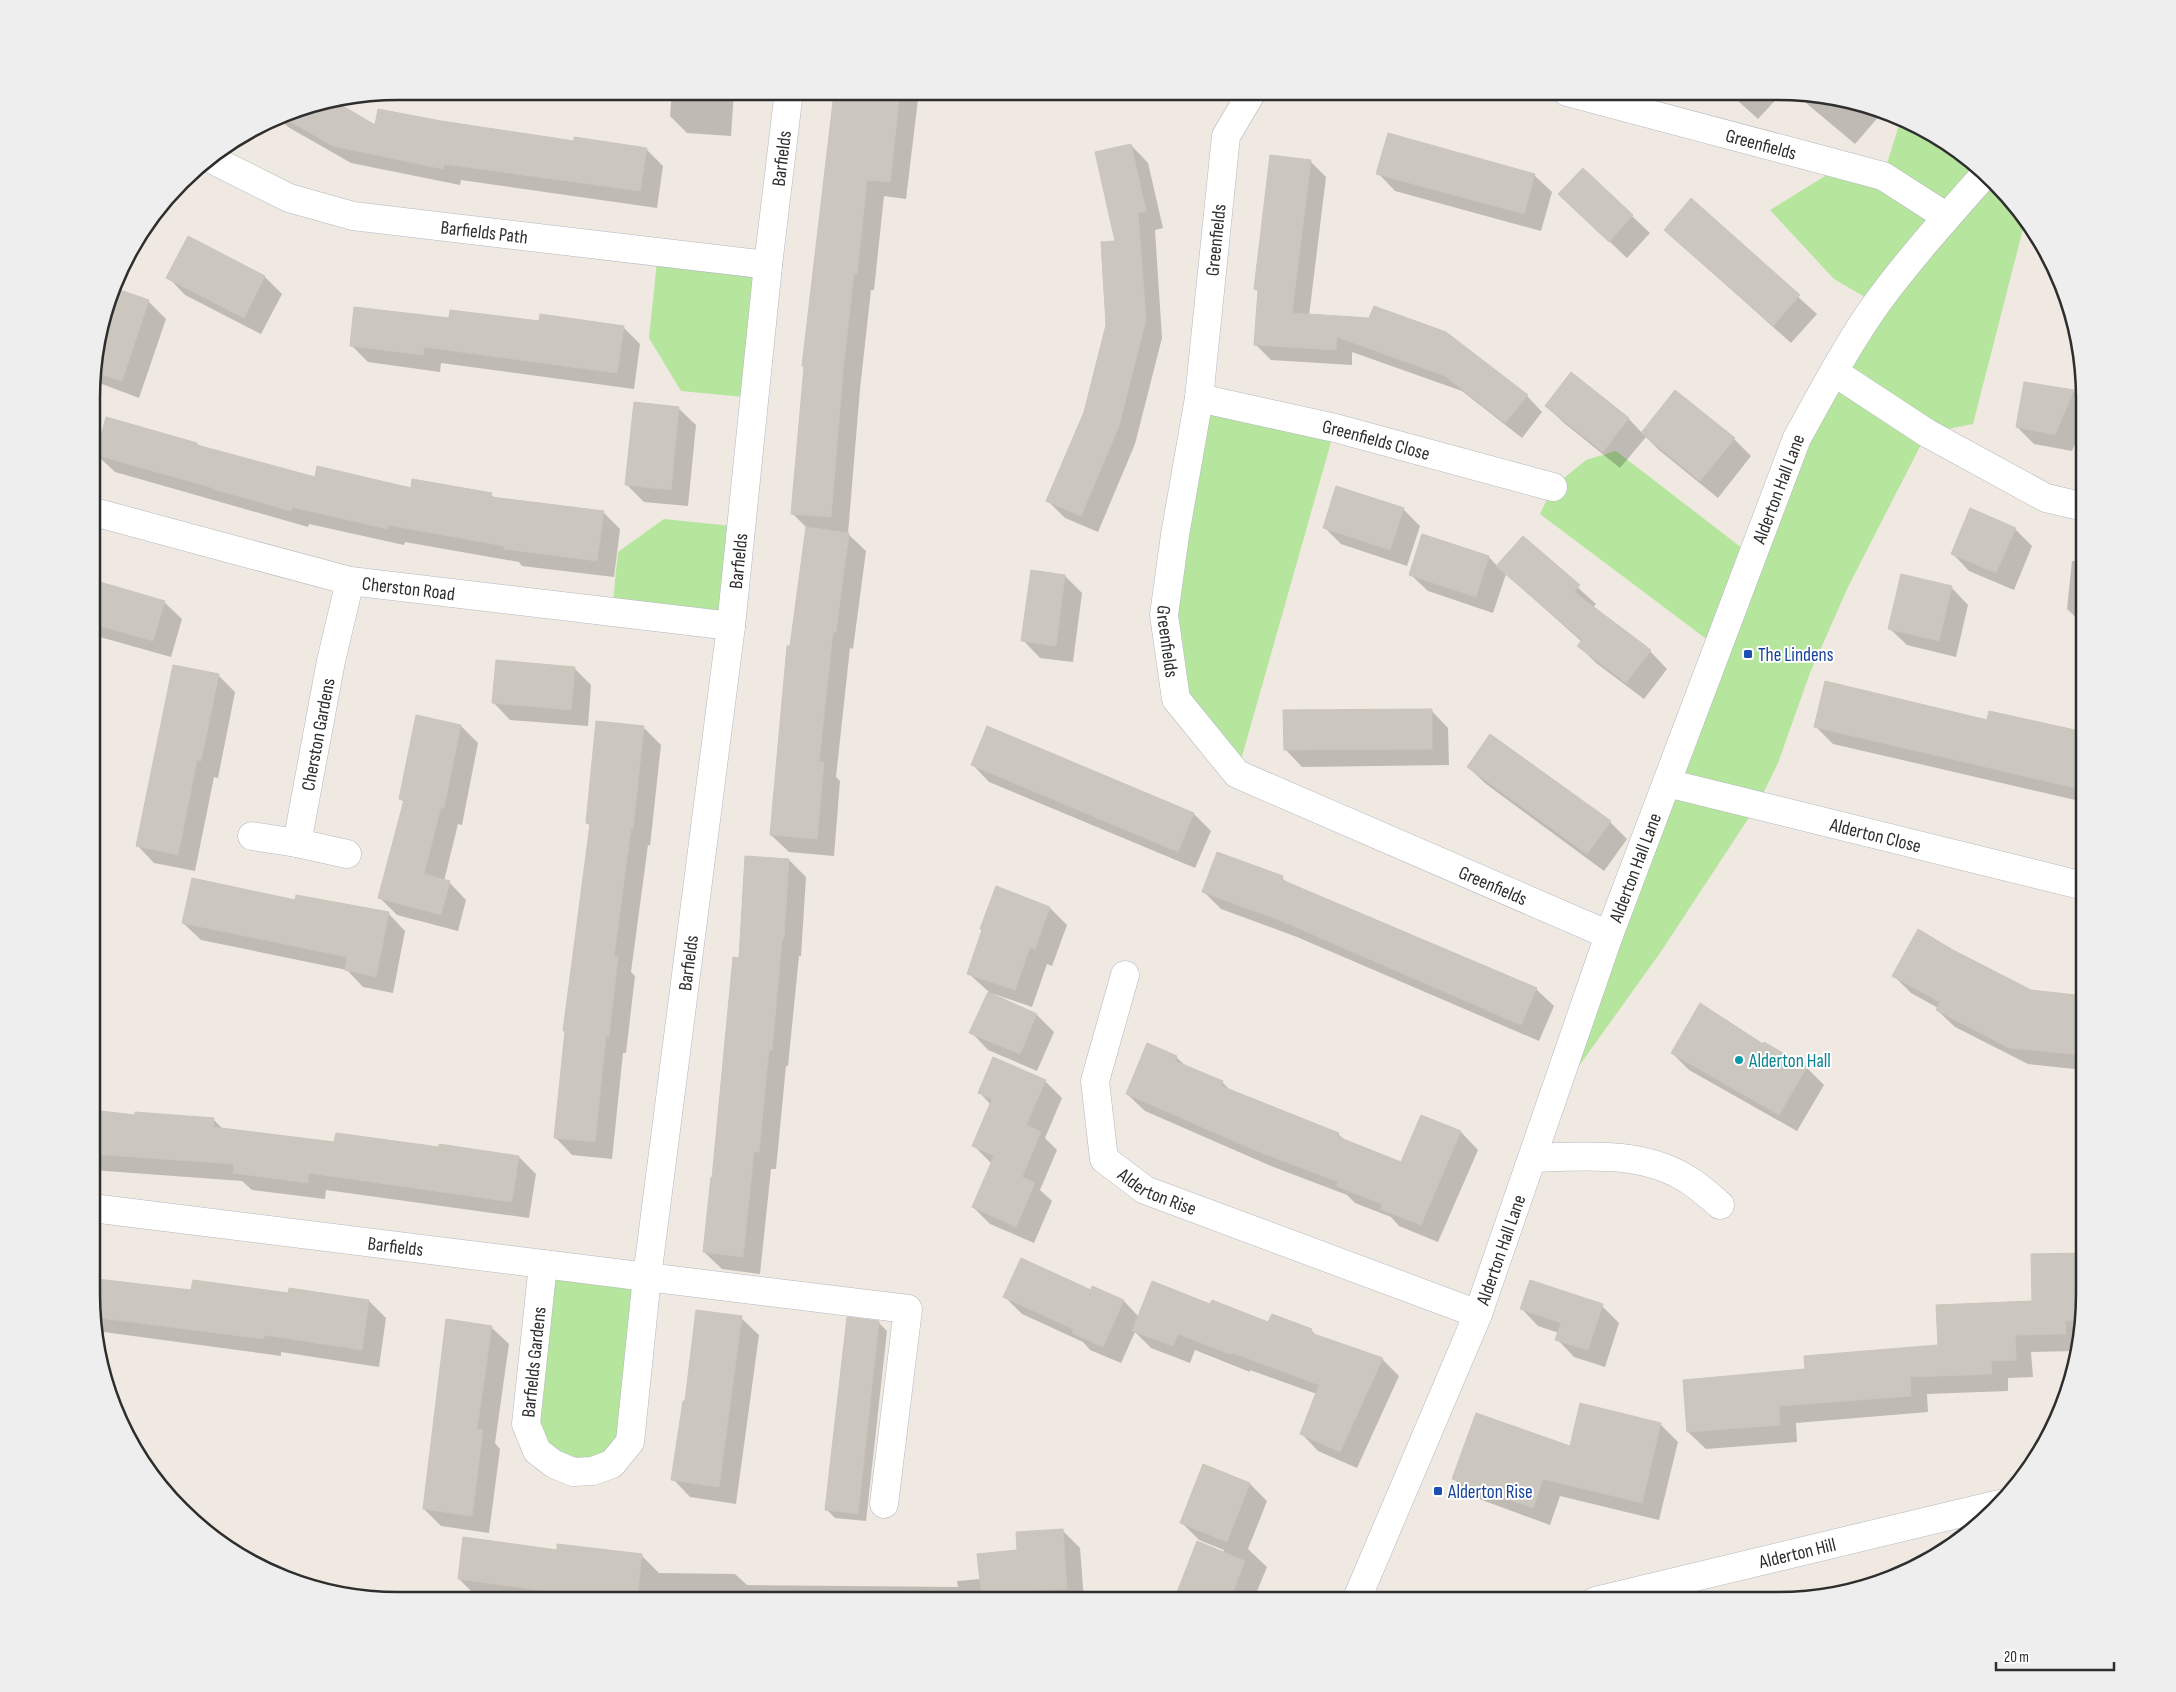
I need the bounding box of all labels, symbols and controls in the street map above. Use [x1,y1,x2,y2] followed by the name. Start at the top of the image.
[1723,125,1799,166] street label: Greenfields
[768,129,797,188] street label: Barfields
[1201,203,1232,277] street label: Greenfields
[439,216,529,250] street label: Barfields Path
[1320,416,1432,466] street label: Greenfields Close
[1748,431,1810,548] street label: Alderton Hall Lane
[725,532,753,590] street label: Barfields
[361,572,456,606] street label: Cherston Road
[1151,604,1183,679] street label: Greenfields
[1758,644,1834,667] place label: The Lindens
[1742,648,1754,660] marker: The Lindens
[297,676,341,793] street label: Cherston Gardens
[1604,810,1667,927] street label: Alderton Hall Lane
[1826,813,1923,858] street label: Alderton Close
[1455,861,1531,911] street label: Greenfields
[674,934,704,992] street label: Barfields
[1748,1050,1831,1073] place label: Alderton Hall
[1733,1054,1745,1066] marker: Alderton Hall
[1112,1163,1199,1221] street label: Alderton Rise
[1472,1192,1531,1309] street label: Alderton Hall Lane
[366,1232,425,1262] street label: Barfields
[517,1306,552,1419] street label: Barfields Gardens
[1447,1481,1533,1504] place label: Alderton Rise
[1432,1485,1444,1497] marker: Alderton Rise
[1756,1534,1838,1574] street label: Alderton Hill
[1996,1640,2114,1672] scale bar
[2004,1648,2029,1667] text: 20 m

